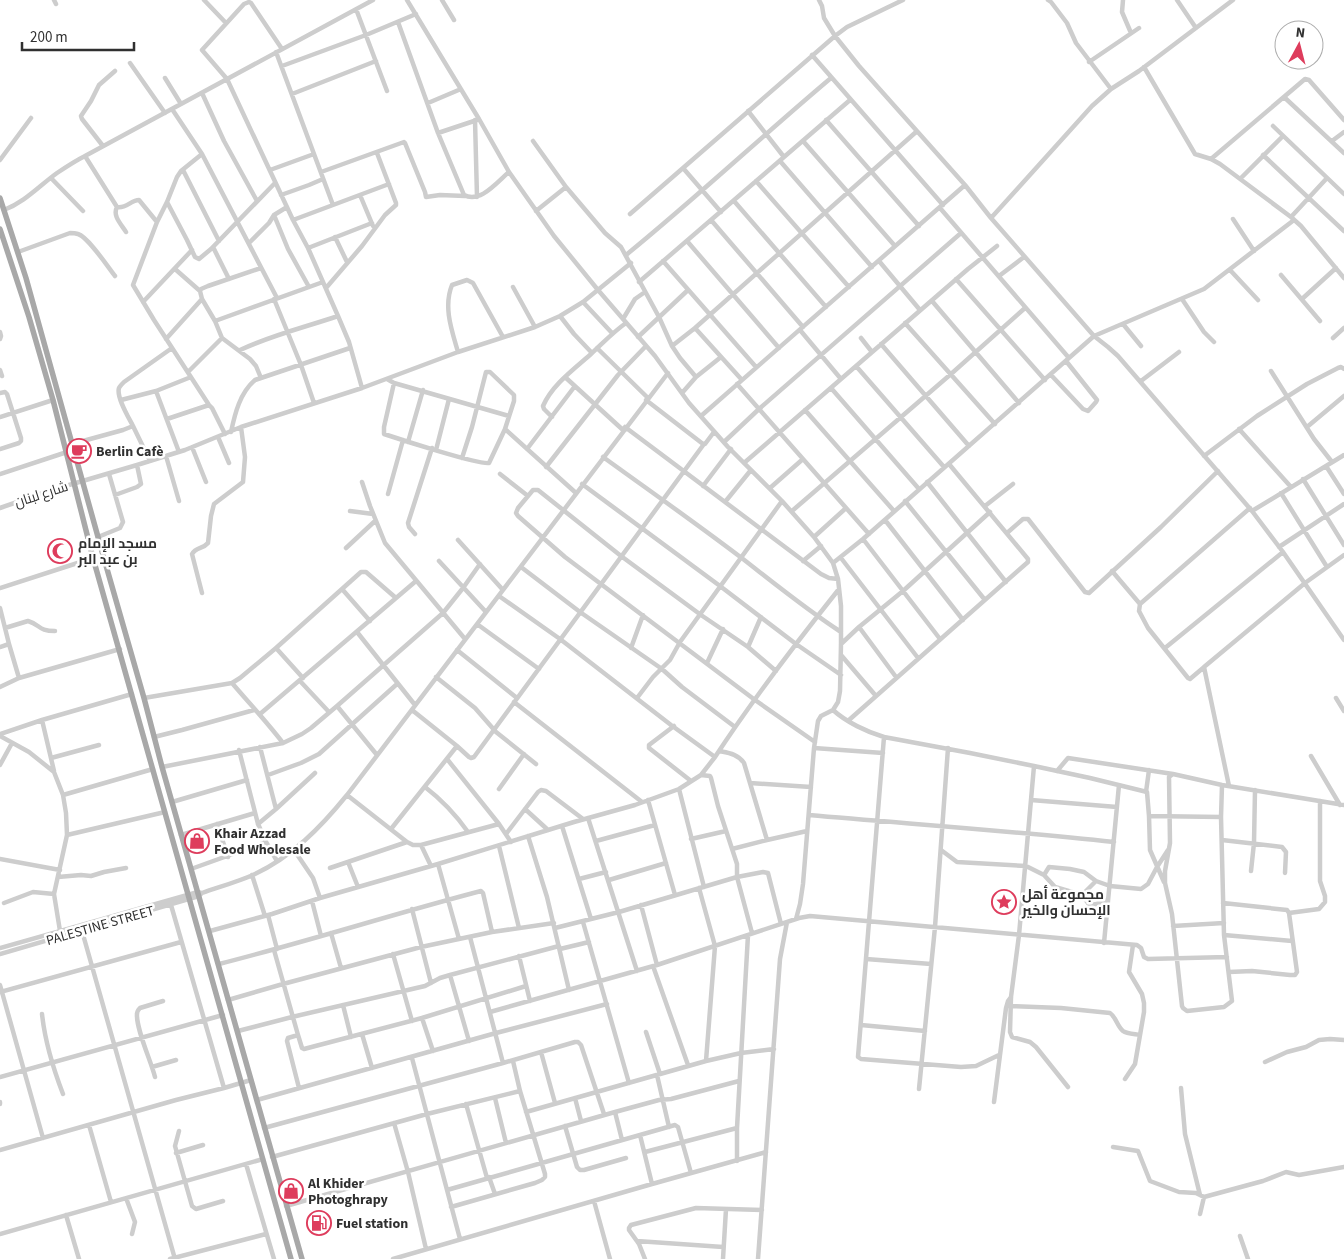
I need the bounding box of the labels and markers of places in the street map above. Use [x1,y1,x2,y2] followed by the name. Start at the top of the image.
[66,438,92,464] cafe icon: Berlin Cafè
[96,442,163,462] place label: Berlin Cafè
[77,534,157,570] place label: مسجد الإمام بن عبد البر
[47,538,73,564] mosque icon: مسجد الإمام بن عبد البر
[214,824,311,860] place label: Khair Azzad Food Wholesale
[184,828,210,854] shop icon: Khair Azzad Food Wholesale
[1021,885,1111,921] place label: مجموعة أهل الإحسان والخير
[991,889,1017,915] place icon: مجموعة أهل الإحسان والخير
[307,1174,389,1210] place label: Al Khider Photoghrapy
[278,1178,304,1204] shop icon: Al Khider Photoghrapy
[306,1210,332,1236] fuel station icon: Fuel station
[336,1214,408,1234] place label: Fuel station

